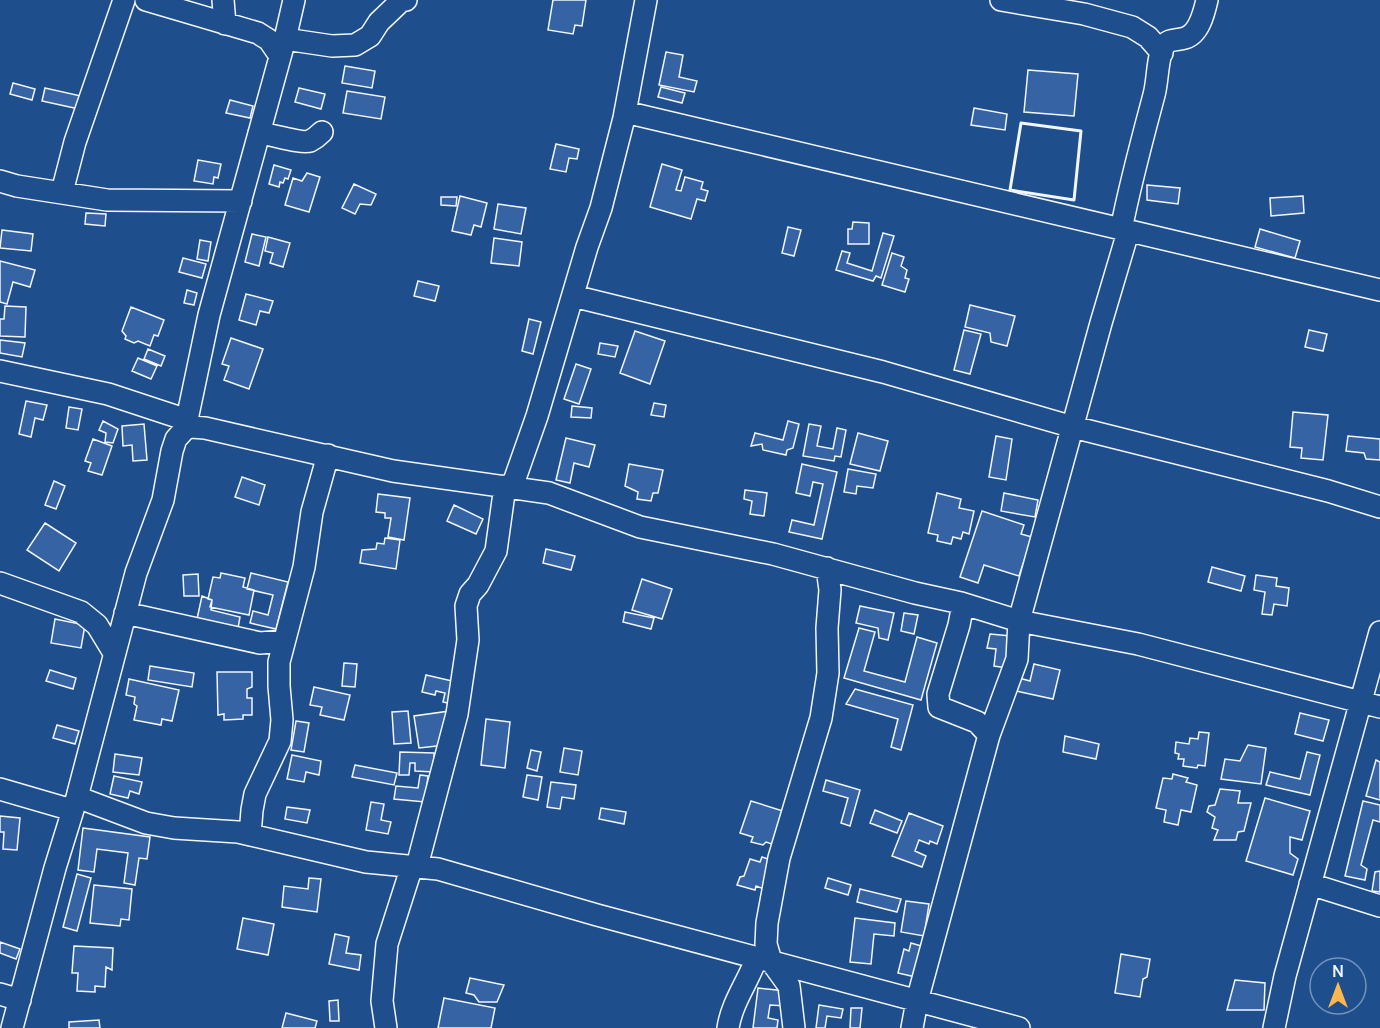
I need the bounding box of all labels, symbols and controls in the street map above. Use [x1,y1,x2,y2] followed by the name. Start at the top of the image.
[1308,956,1368,1016] north arrow
[1332,960,1344,982] text: N

